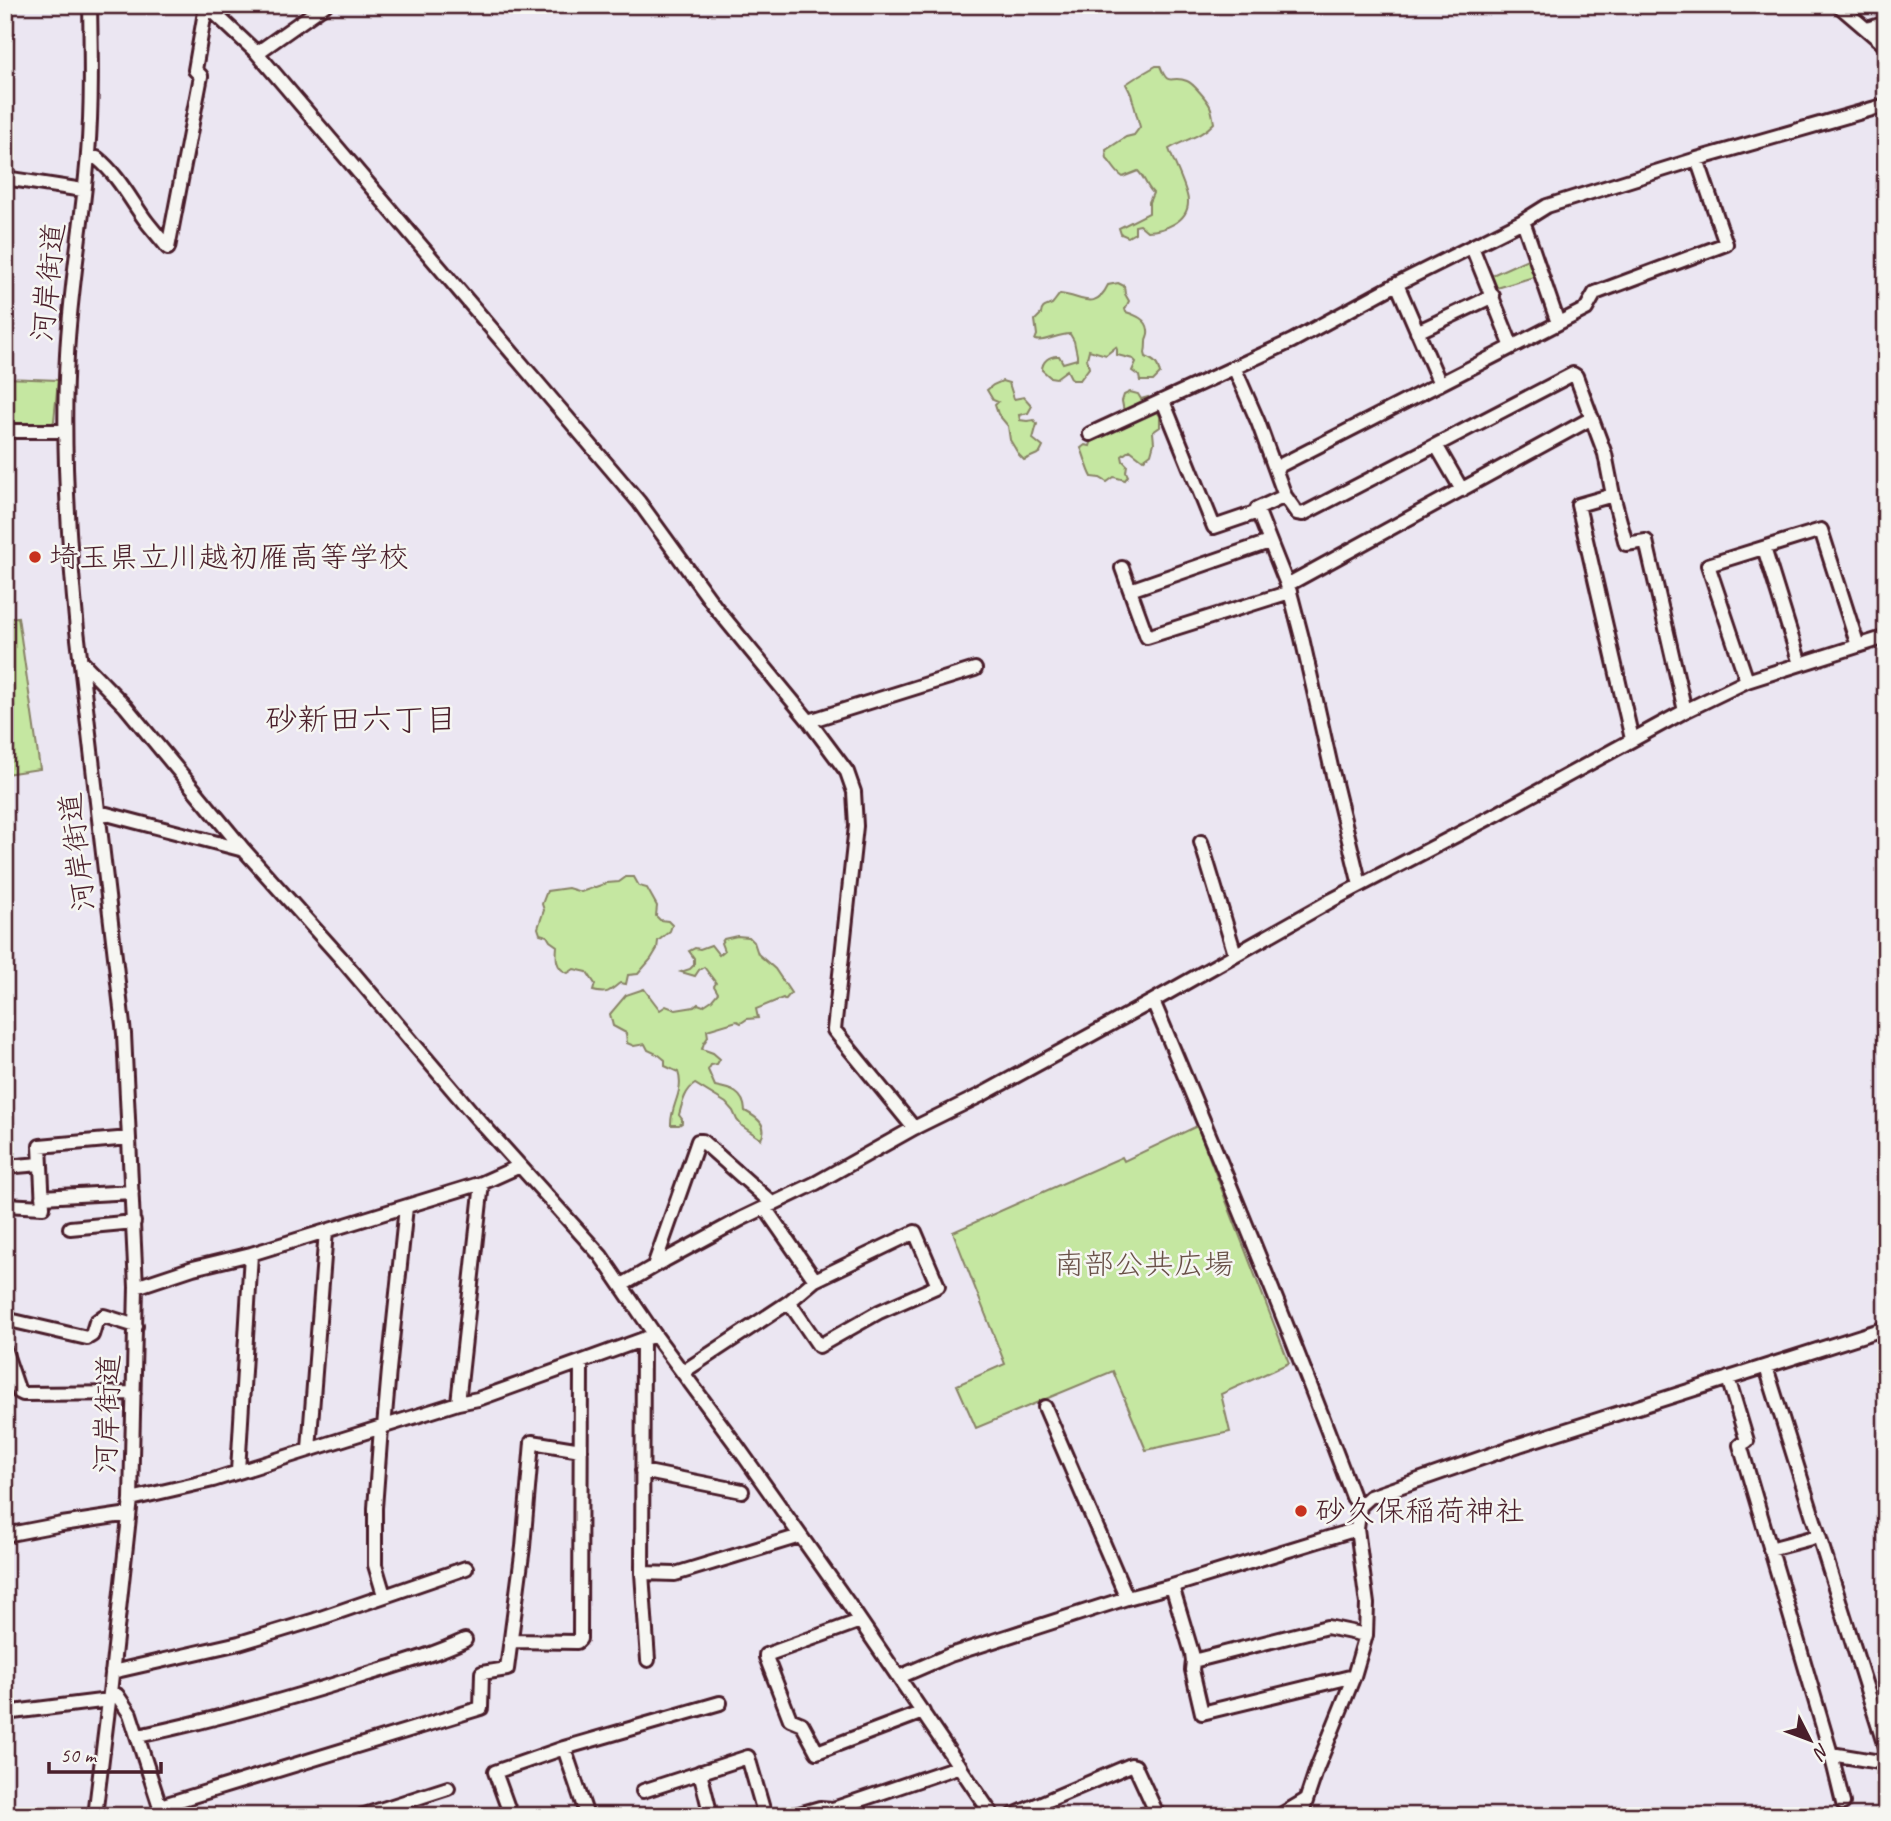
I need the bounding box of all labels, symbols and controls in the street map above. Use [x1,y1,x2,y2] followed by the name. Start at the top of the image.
[23,220,73,344] street label: 河岸街道
[49,538,409,576] place label: 埼玉県立川越初雁高等学校
[27,549,43,565] marker: 埼玉県立川越初雁高等学校
[265,699,457,740] district label: 砂新田六丁目
[51,790,103,914] street label: 河岸街道
[1054,1245,1234,1283] park label: 南部公共広場
[86,1353,128,1475] street label: 河岸街道
[1315,1492,1525,1530] place label: 砂久保稲荷神社
[1293,1503,1309,1519] marker: 砂久保稲荷神社
[1776,1706,1846,1776] north arrow
[49,1730,161,1774] scale bar
[1807,1738,1835,1766] text: N
[60,1742,98,1768] text: 50 m

